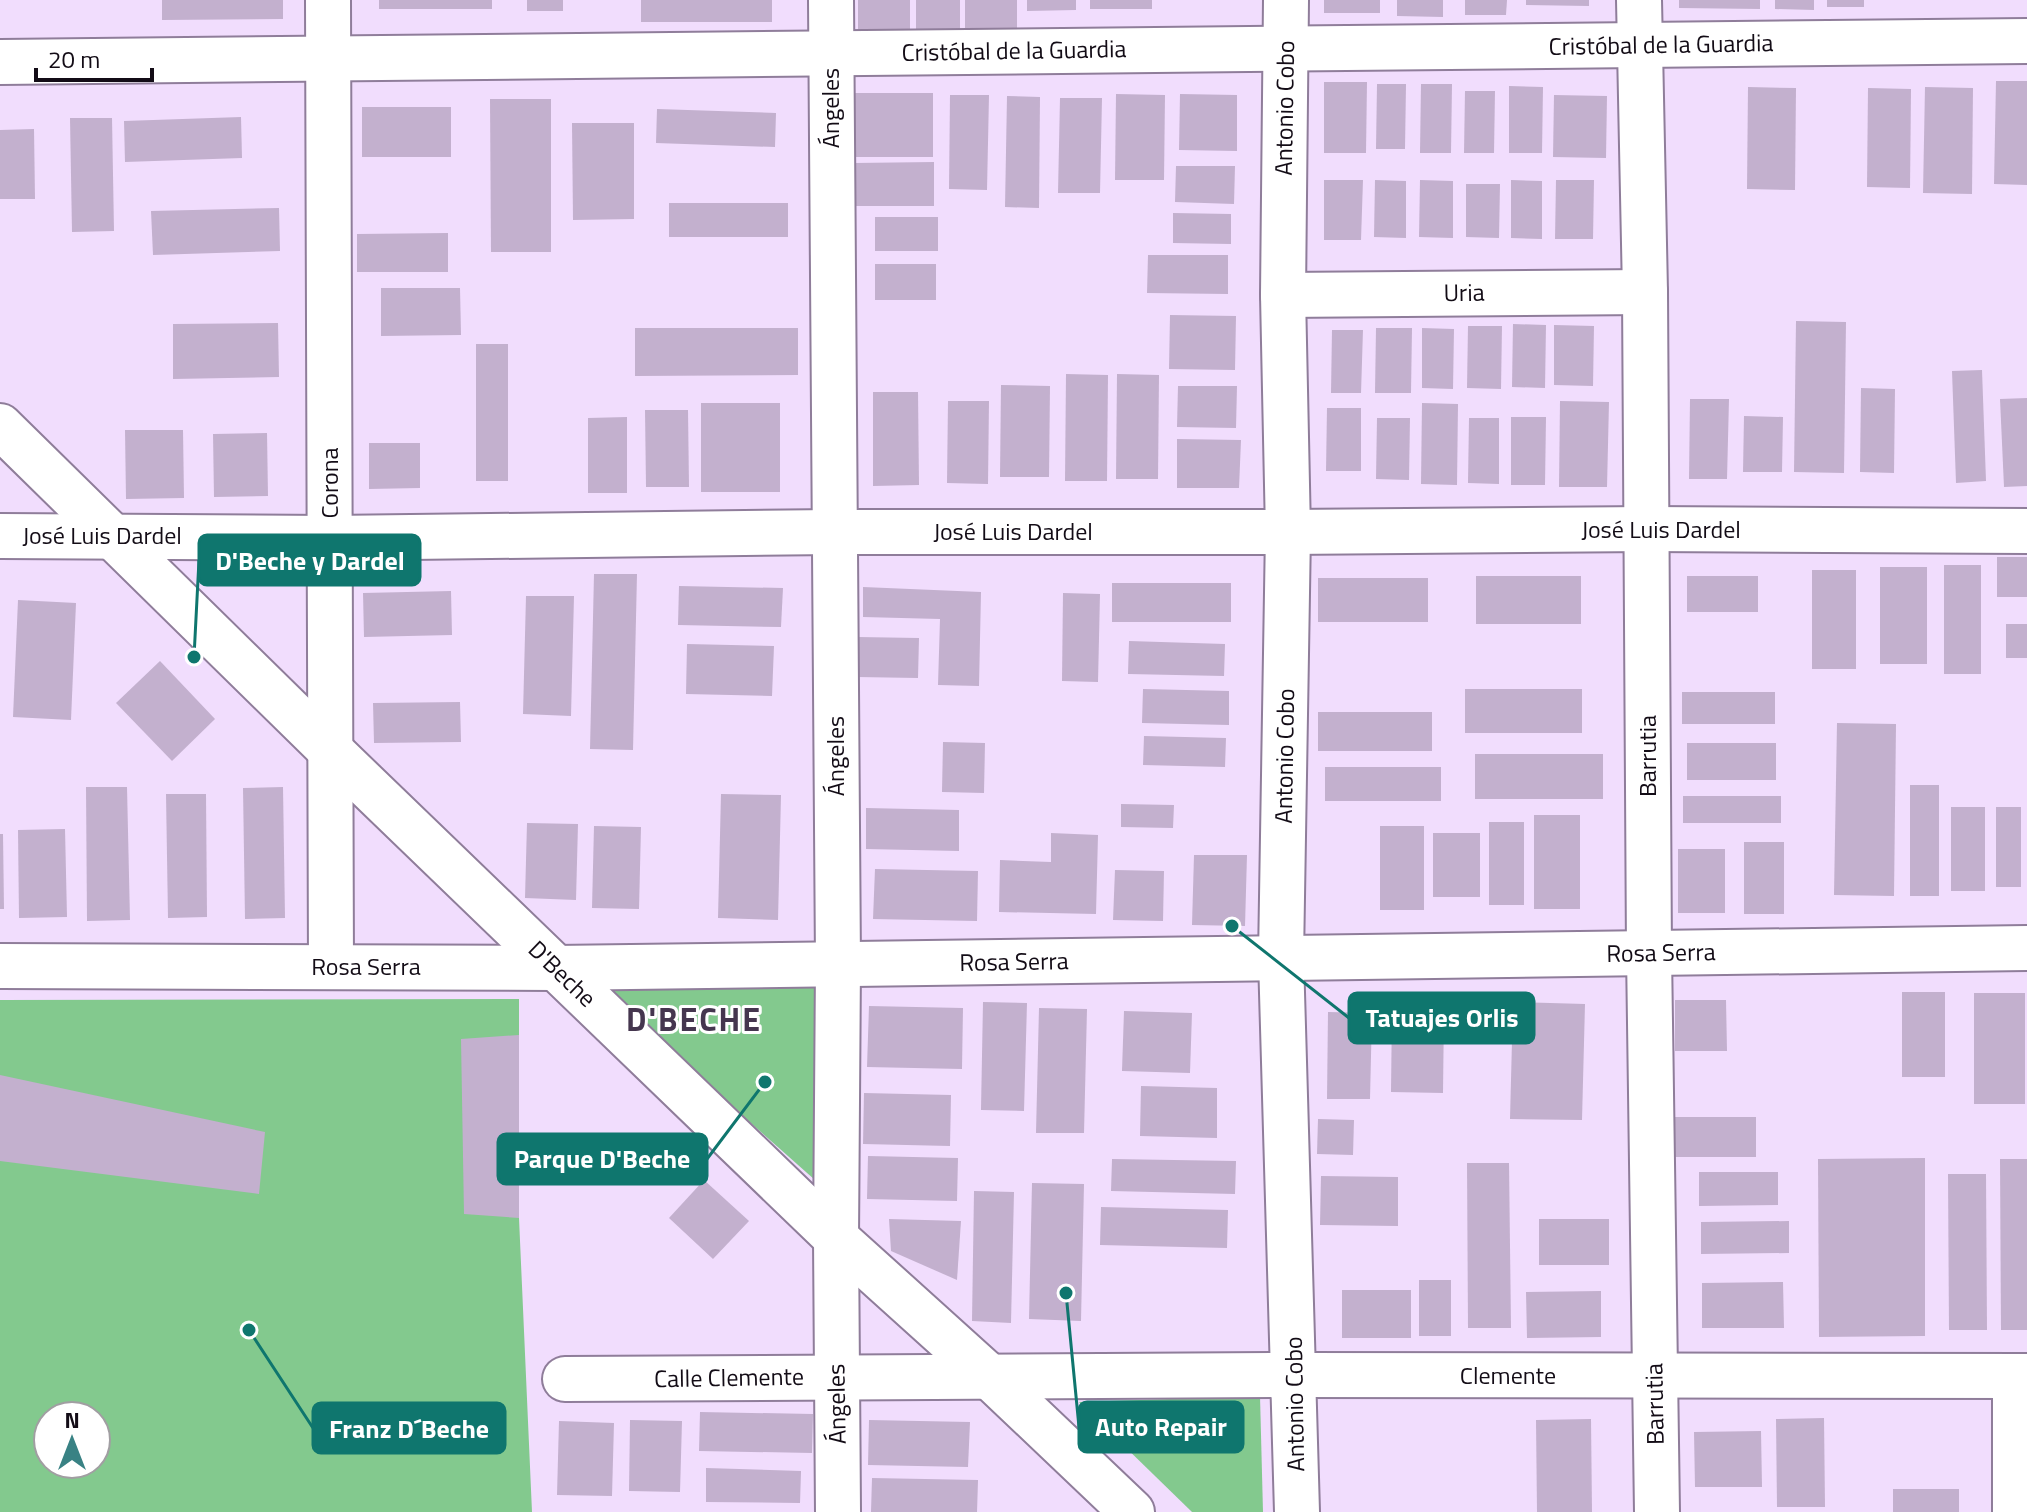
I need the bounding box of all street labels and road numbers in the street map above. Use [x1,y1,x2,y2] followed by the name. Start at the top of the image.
[1548,24,1774,64] street label: Cristóbal de la Guardia
[901,30,1127,70] street label: Cristóbal de la Guardia
[1265,40,1303,176] street label: Antonio Cobo
[812,68,848,148] street label: Ángeles
[1443,274,1485,310] street label: Uria
[311,447,347,519] street label: Corona
[1581,511,1741,547] street label: José Luis Dardel
[933,513,1093,549] street label: José Luis Dardel
[22,517,182,553] street label: José Luis Dardel
[1265,688,1303,824] street label: Antonio Cobo
[1629,715,1665,797] street label: Barrutia
[817,716,853,796] street label: Ángeles
[520,932,605,1015] street label: D'Beche
[1606,933,1716,971] street label: Rosa Serra
[959,942,1069,980] street label: Rosa Serra
[311,948,421,984] street label: Rosa Serra
[1275,1336,1313,1472] street label: Antonio Cobo
[1460,1357,1556,1393] street label: Clemente
[654,1358,804,1396] street label: Calle Clemente
[817,1363,855,1445] street label: Ángeles
[1635,1363,1673,1445] street label: Barrutia

